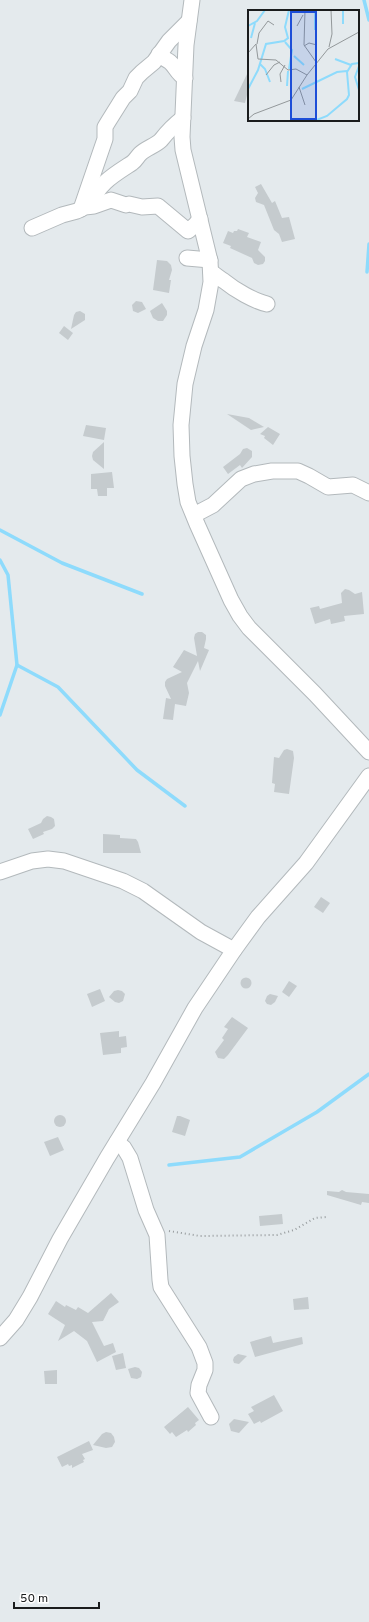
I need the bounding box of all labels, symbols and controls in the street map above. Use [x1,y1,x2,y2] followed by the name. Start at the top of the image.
[248,10,359,121] inset map
[14,1584,99,1610] scale bar
[20,1591,48,1607] text: 50 m

